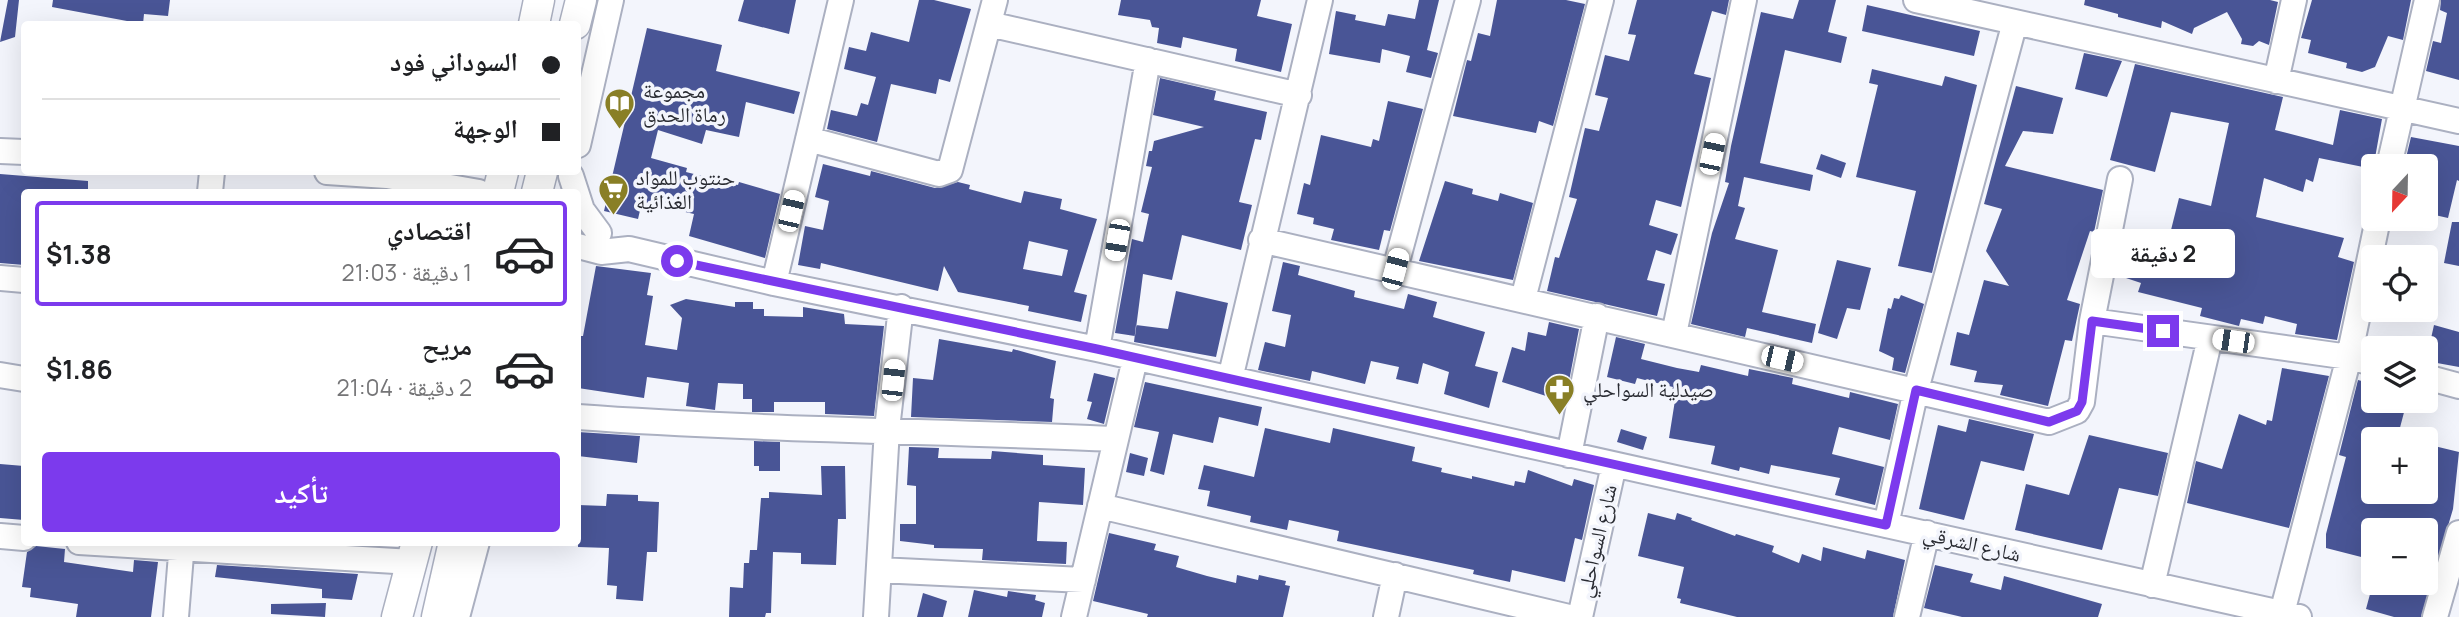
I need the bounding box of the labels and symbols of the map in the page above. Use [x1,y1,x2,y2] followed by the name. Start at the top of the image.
[643,76,726,128] place label: مجموعة رماة الحدق
[603,86,637,130] library icon: مجموعة رماة الحدق
[1698,131,1727,177] car
[2361,154,2438,231] north arrow
[636,163,735,215] place label: حنتوب للمواد الغذائية
[596,173,630,217] supermarket icon: حنتوب للمواد الغذائية
[777,188,806,234] car
[1104,217,1131,263] car
[2091,230,2235,278] callout: 2 دقيقة
[661,245,693,277] route start
[1380,246,1411,292] car
[2147,315,2179,347] route end
[2211,328,2256,354] car
[1760,344,1805,374] car
[881,358,906,402] car
[1543,373,1577,417] pharmacy icon: صيدلية السواحلي
[1583,375,1714,406] place label: صيدلية السواحلي
[1569,481,1626,601] street label: شارع السواحلي
[1920,518,2024,571] street label: شارع الشرقي

